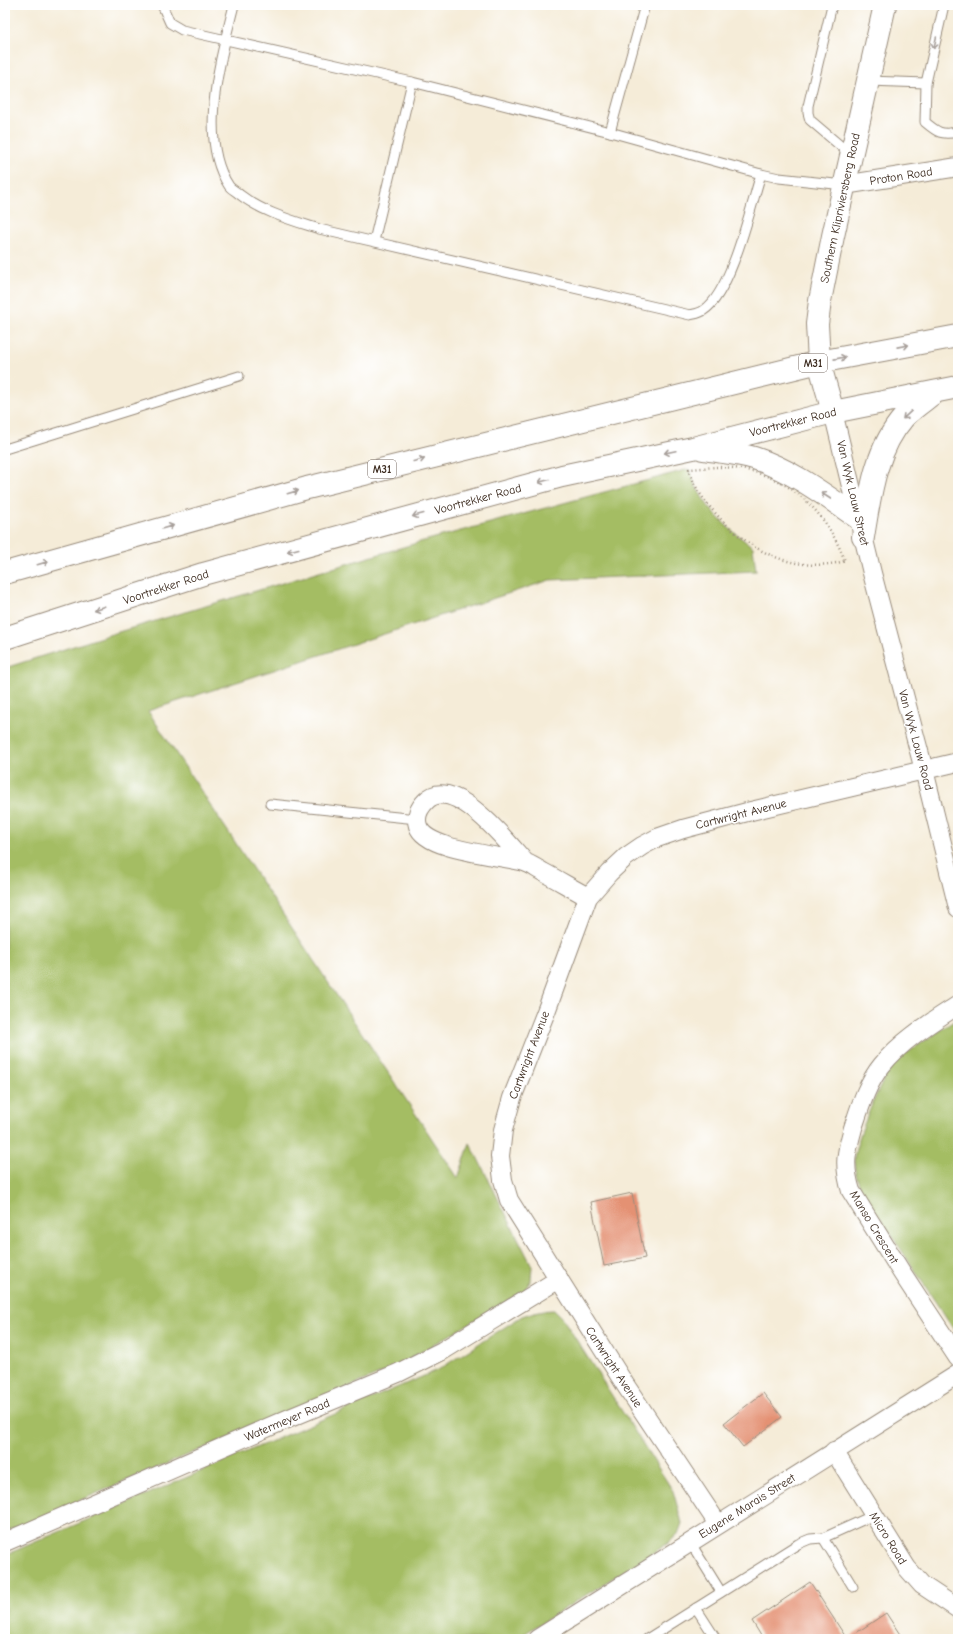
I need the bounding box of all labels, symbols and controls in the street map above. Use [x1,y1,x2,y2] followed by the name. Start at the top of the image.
[930,36,938,49] one-way arrow
[817,132,863,284] street label: Southern Klipriviersberg Road
[869,164,933,188] street label: Proton Road
[896,342,909,350] one-way arrow
[799,354,827,372] road number: M31
[833,354,846,362] one-way arrow
[748,404,838,440] street label: Voortrekker Road
[903,410,913,419] one-way arrow
[834,439,872,548] street label: Van Wyk Louw Street
[664,449,677,457] one-way arrow
[412,456,425,464] one-way arrow
[368,460,396,478] road number: M31
[537,478,550,485] one-way arrow
[433,481,523,517] street label: Voortrekker Road
[286,488,299,495] one-way arrow
[821,492,832,500] one-way arrow
[412,512,425,519] one-way arrow
[161,523,174,530] one-way arrow
[287,547,300,554] one-way arrow
[36,559,49,566] one-way arrow
[121,567,211,607] street label: Voortrekker Road
[93,605,106,612] one-way arrow
[896,688,936,792] street label: Van Wyk Louw Road
[694,796,788,832] street label: Cartwright Avenue
[506,1009,552,1101] street label: Cartwright Avenue
[847,1188,902,1267] street label: Manso Crescent
[583,1324,645,1410] street label: Cartwright Avenue
[242,1396,332,1444] street label: Watermeyer Road
[696,1470,798,1541] street label: Eugene Marais Street
[866,1509,910,1567] street label: Micro Road

